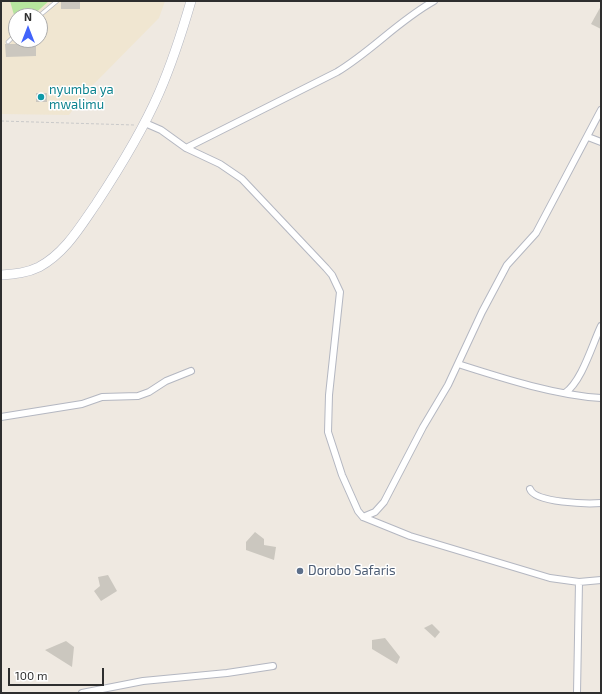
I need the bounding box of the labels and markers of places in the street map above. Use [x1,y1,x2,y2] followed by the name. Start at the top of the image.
[49,82,114,113] place label: nyumba ya mwalimu
[36,92,46,102] marker: nyumba ya mwalimu
[308,563,396,579] place label: Dorobo Safaris
[295,566,305,576] marker: Dorobo Safaris

